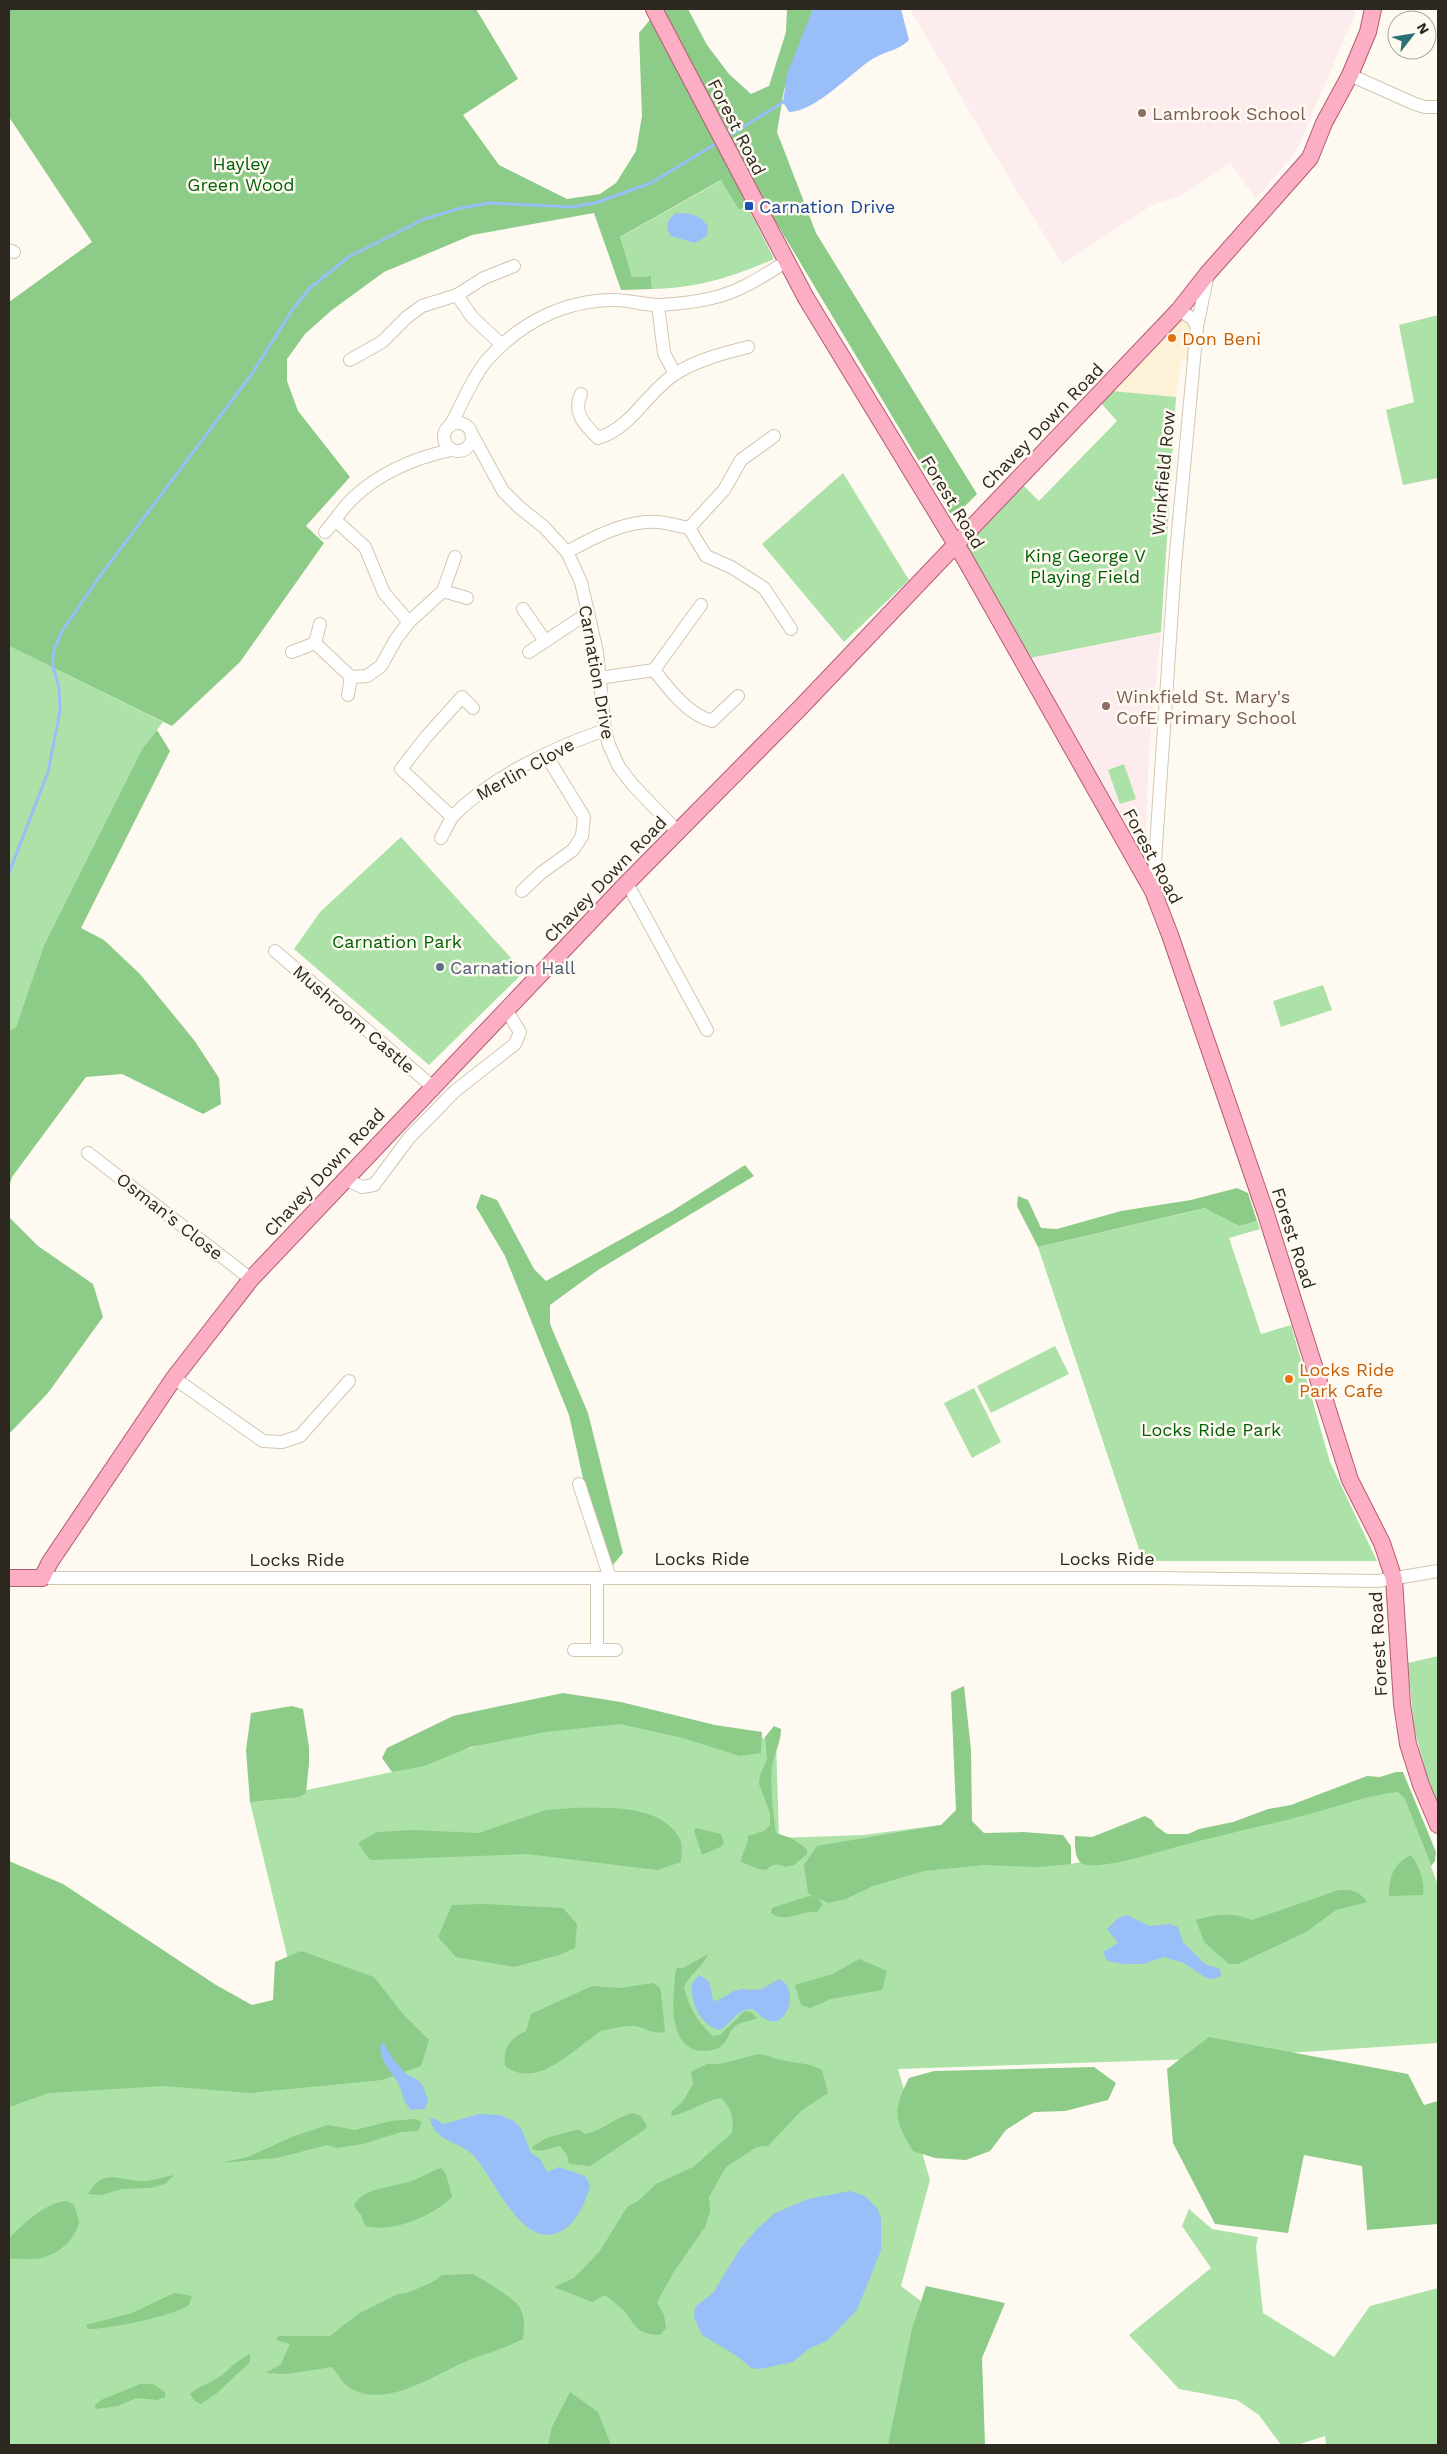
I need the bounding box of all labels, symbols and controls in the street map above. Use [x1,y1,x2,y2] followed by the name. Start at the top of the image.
[1387,10,1437,60] north arrow
[1414,20,1433,37] text: N
[704,75,770,179] street label: Forest Road
[1152,103,1306,124] place label: Lambrook School
[1136,107,1148,119] marker: Lambrook School
[187,153,295,195] park label: Hayley Green Wood
[759,196,895,217] place label: Carnation Drive
[743,200,755,212] marker: Carnation Drive
[1182,328,1261,349] place label: Don Beni
[1166,332,1178,344] marker: Don Beni
[976,358,1108,494] street label: Chavey Down Road
[1147,409,1179,537] street label: Winkfield Row
[917,451,989,553] street label: Forest Road
[1024,545,1146,587] park label: King George V Playing Field
[575,603,619,741] street label: Carnation Drive
[1116,686,1297,728] place label: Winkfield St. Mary's CofE Primary School
[1100,700,1112,712] marker: Winkfield St. Mary's CofE Primary School
[472,733,578,805] street label: Merlin Clove
[1119,805,1187,907] street label: Forest Road
[539,811,671,947] street label: Chavey Down Road
[332,931,462,952] park label: Carnation Park
[450,957,576,978] place label: Carnation Hall
[289,960,419,1078] street label: Mushroom Castle
[434,961,446,973] marker: Carnation Hall
[259,1104,389,1240] street label: Chavey Down Road
[113,1168,227,1264] street label: Osman's Close
[1268,1185,1320,1291] street label: Forest Road
[1299,1359,1394,1401] place label: Locks Ride Park Cafe
[1283,1373,1295,1385] marker: Locks Ride Park Cafe
[1141,1419,1281,1440] park label: Locks Ride Park
[654,1548,750,1569] street label: Locks Ride
[1059,1548,1155,1569] street label: Locks Ride
[249,1549,345,1570] street label: Locks Ride
[1365,1591,1391,1697] street label: Forest Road

